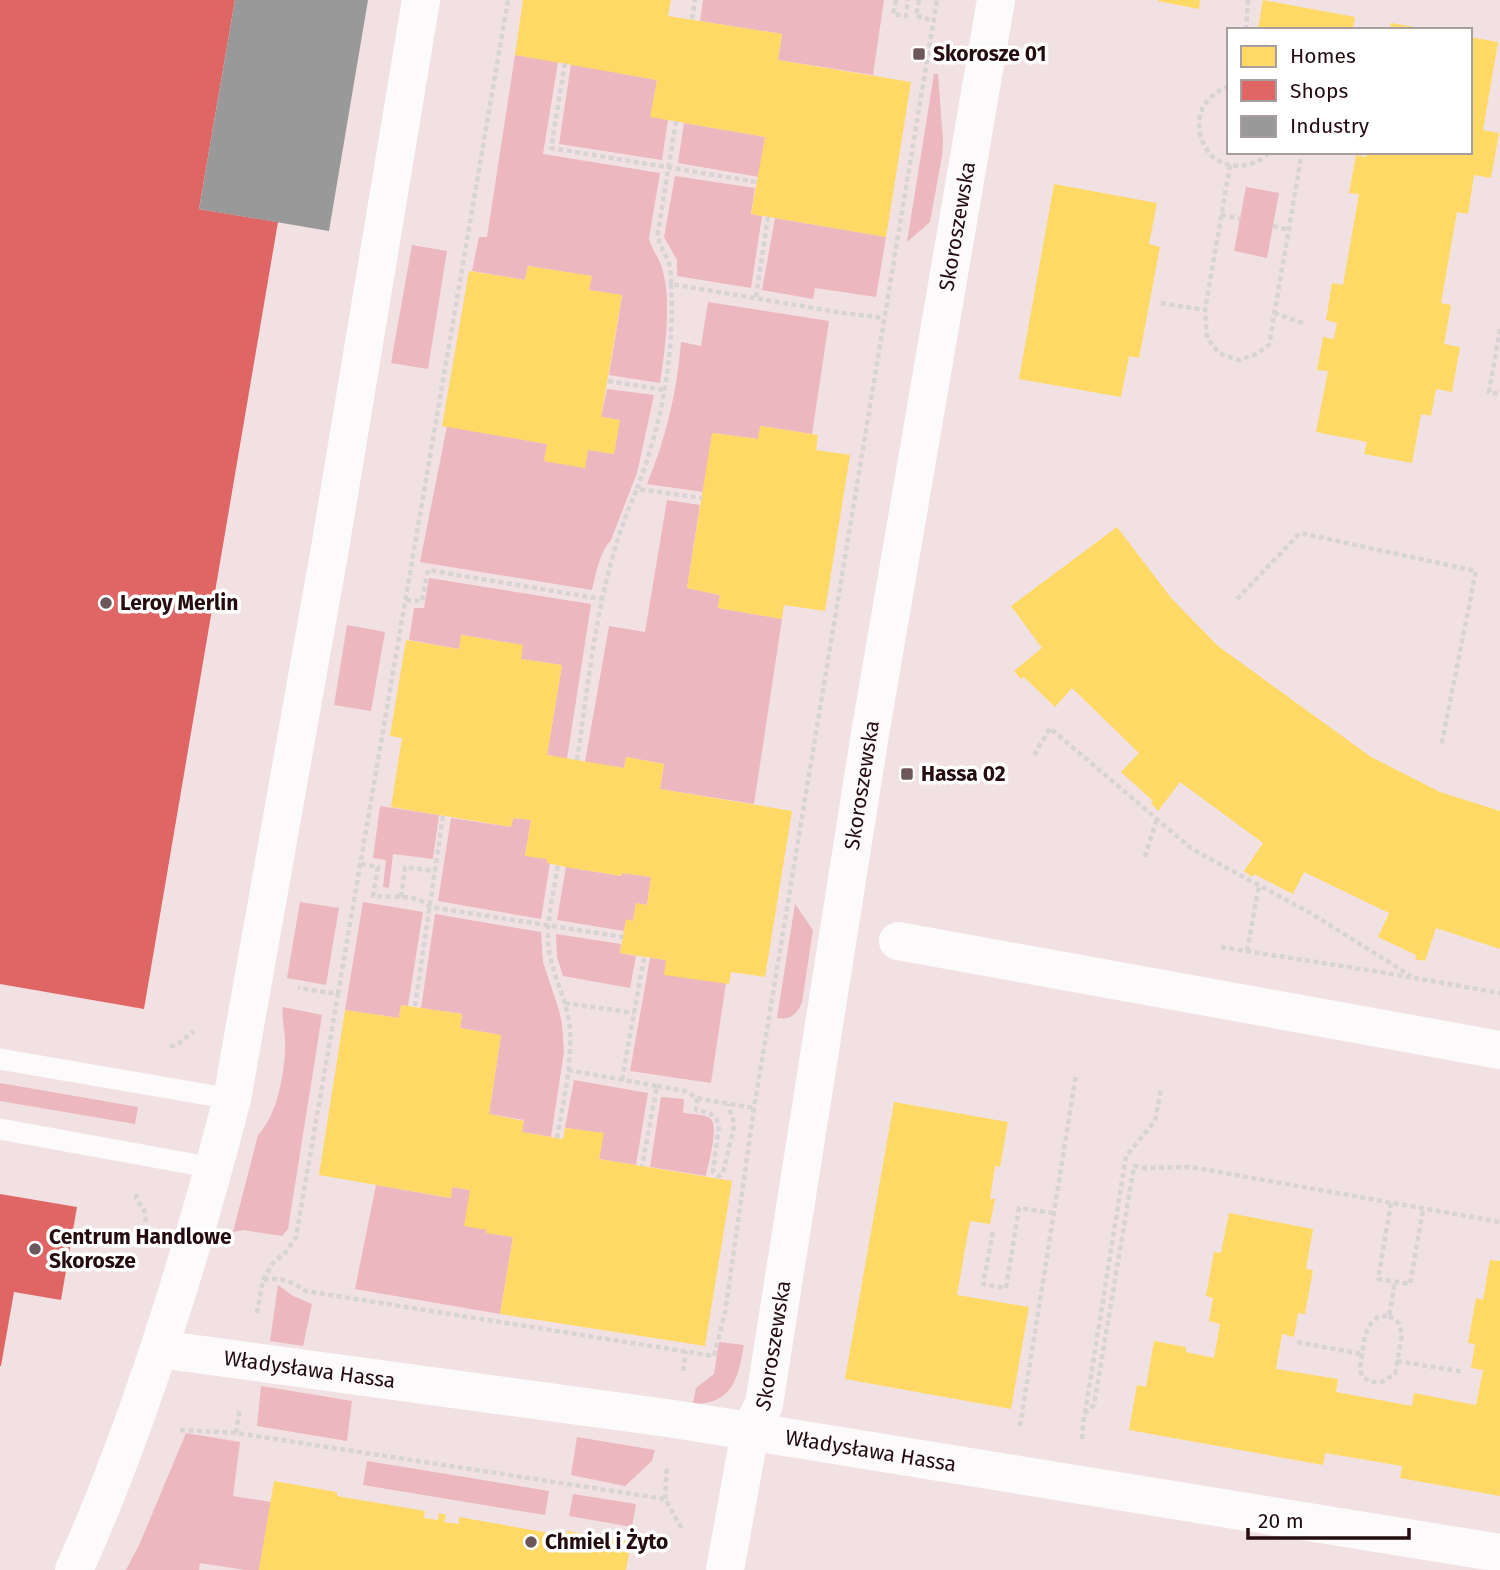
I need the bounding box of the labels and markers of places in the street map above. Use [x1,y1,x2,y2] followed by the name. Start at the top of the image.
[933,41,1046,67] place label: Skorosze 01
[911,46,927,62] marker: Skorosze 01
[120,590,238,616] place label: Leroy Merlin
[98,595,114,611] marker: Leroy Merlin
[921,761,1006,787] place label: Hassa 02
[899,766,915,782] marker: Hassa 02
[49,1224,232,1274] place label: Centrum Handlowe Skorosze
[27,1241,43,1257] marker: Centrum Handlowe Skorosze
[545,1528,668,1555] place label: Chmiel i Żyto
[523,1534,539,1550] marker: Chmiel i Żyto

